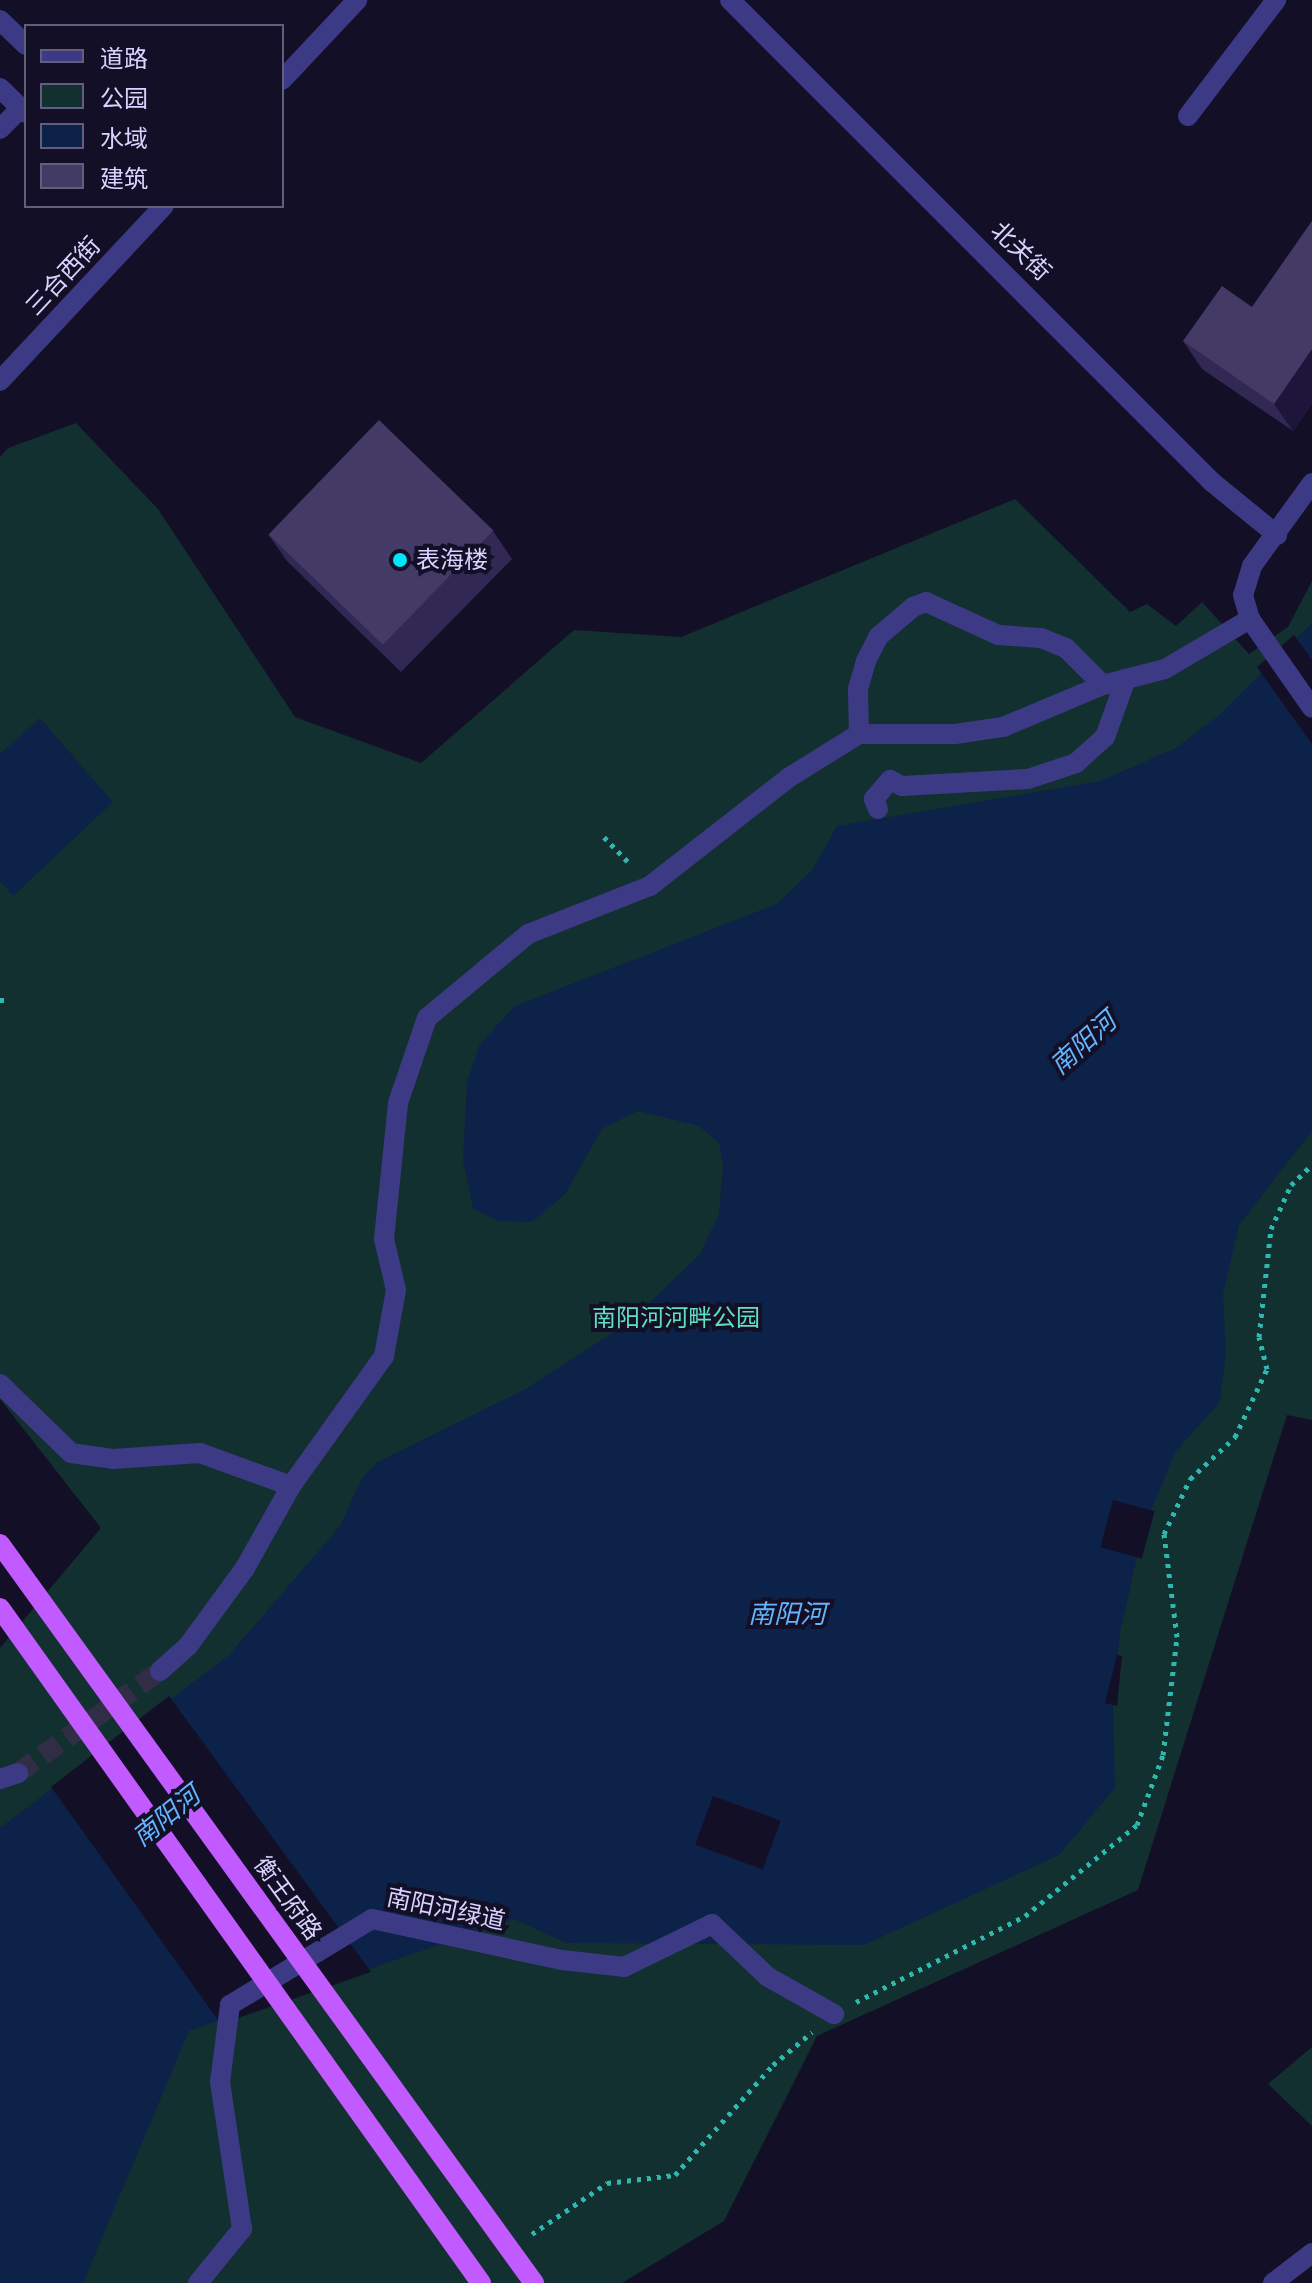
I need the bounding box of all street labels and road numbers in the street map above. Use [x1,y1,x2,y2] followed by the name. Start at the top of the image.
[985,216,1057,286] street label: 北关街
[20,231,106,321] street label: 三合西街
[248,1851,328,1945] street label: 衡王府路
[384,1882,508,1936] street label: 南阳河绿道

